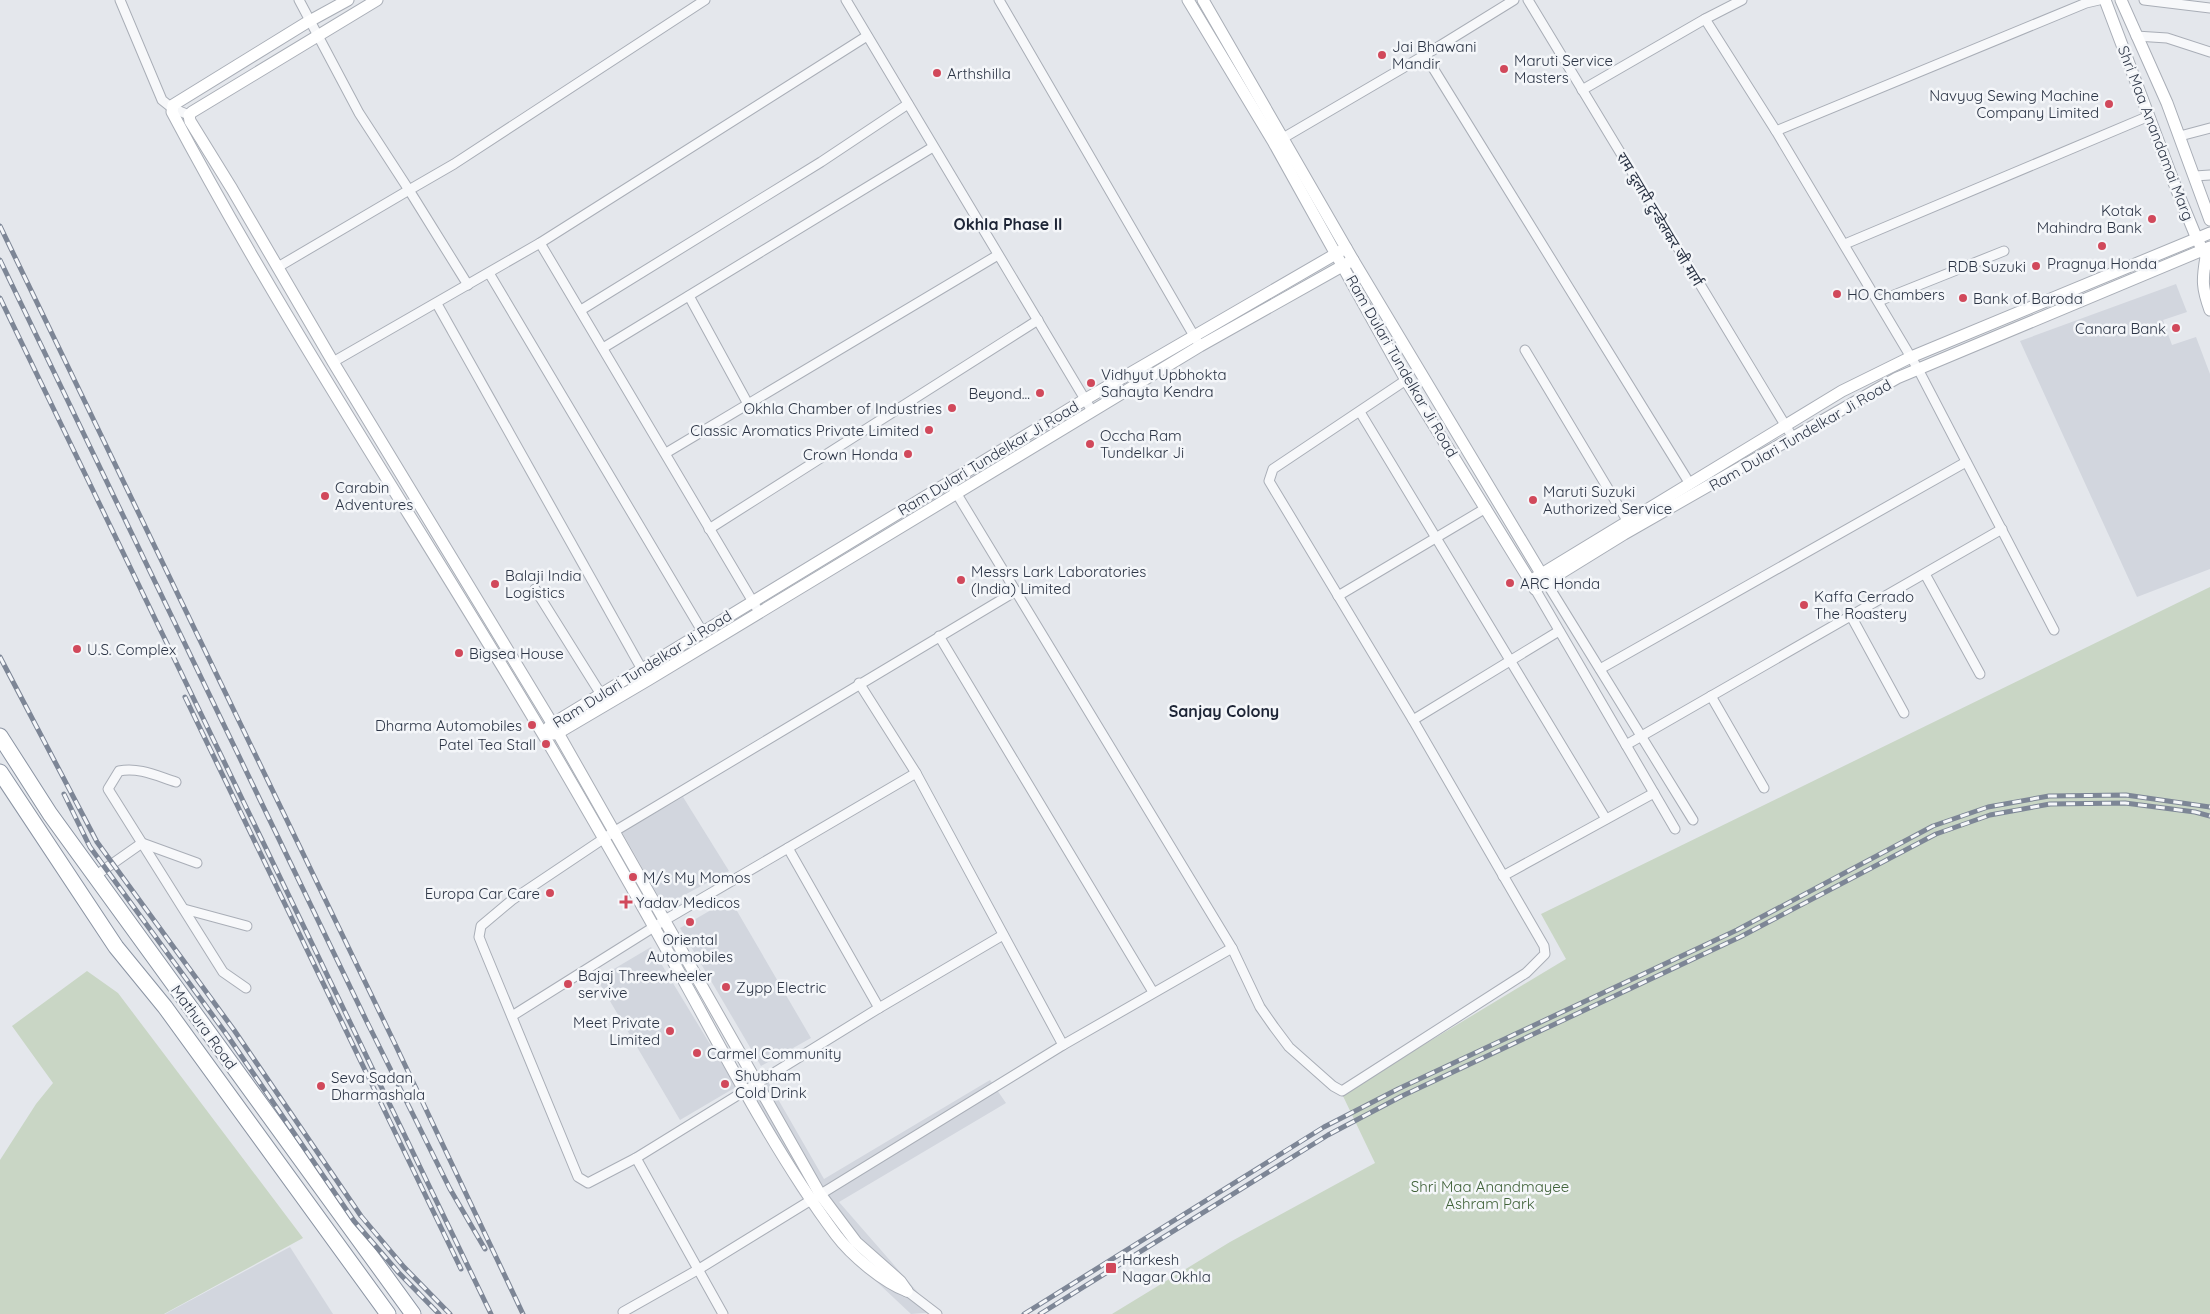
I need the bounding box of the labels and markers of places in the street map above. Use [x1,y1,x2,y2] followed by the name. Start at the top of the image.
[1392,37,1477,73] place label: Jai Bhawani Mandir
[1376,49,1388,61] marker: Jai Bhawani Mandir
[1514,51,1613,87] place label: Maruti Service Masters
[1498,63,1510,75] marker: Maruti Service Masters
[947,64,1011,83] place label: Arthshilla
[931,67,943,79] marker: Arthshilla
[1929,86,2099,122] place label: Navyug Sewing Machine Company Limited
[2103,98,2115,110] marker: Navyug Sewing Machine Company Limited
[2037,201,2142,237] place label: Kotak Mahindra Bank
[2146,213,2158,225] marker: Kotak Mahindra Bank
[2096,240,2108,252] marker: Pragnya Honda
[2047,254,2157,273] place label: Pragnya Honda
[1947,257,2026,276] place label: RDB Suzuki
[2030,260,2042,272] marker: RDB Suzuki
[1847,285,1945,304] place label: HO Chambers
[1831,288,1843,300] marker: HO Chambers
[1973,289,2083,308] place label: Bank of Baroda
[1957,292,1969,304] marker: Bank of Baroda
[2075,319,2166,338] place label: Canara Bank
[2170,322,2182,334] marker: Canara Bank
[1101,365,1227,401] place label: Vidhyut Upbhokta Sahayta Kendra
[1085,377,1097,389] marker: Vidhyut Upbhokta Sahayta Kendra
[968,384,1030,403] place label: Beyond...
[1034,387,1046,399] marker: Beyond...
[743,399,942,418] place label: Okhla Chamber of Industries
[946,402,958,414] marker: Okhla Chamber of Industries
[690,421,919,440] place label: Classic Aromatics Private Limited
[923,424,935,436] marker: Classic Aromatics Private Limited
[1100,426,1184,462] place label: Occha Ram Tundelkar Ji
[1084,438,1096,450] marker: Occha Ram Tundelkar Ji
[803,445,898,464] place label: Crown Honda
[902,448,914,460] marker: Crown Honda
[335,478,413,514] place label: Carabin Adventures
[1543,482,1672,518] place label: Maruti Suzuki Authorized Service
[319,490,331,502] marker: Carabin Adventures
[1527,494,1539,506] marker: Maruti Suzuki Authorized Service
[971,562,1146,598] place label: Messrs Lark Laboratories (India) Limited
[505,566,582,602] place label: Balaji India Logistics
[955,574,967,586] marker: Messrs Lark Laboratories (India) Limited
[1520,574,1600,593] place label: ARC Honda
[1504,577,1516,589] marker: ARC Honda
[489,578,501,590] marker: Balaji India Logistics
[1814,587,1914,623] place label: Kaffa Cerrado The Roastery
[1798,599,1810,611] marker: Kaffa Cerrado The Roastery
[87,640,176,659] place label: U.S. Complex
[71,643,83,655] marker: U.S. Complex
[469,644,564,663] place label: Bigsea House
[453,647,465,659] marker: Bigsea House
[375,716,522,735] place label: Dharma Automobiles
[526,719,538,731] marker: Dharma Automobiles
[439,735,536,754] place label: Patel Tea Stall
[540,738,552,750] marker: Patel Tea Stall
[643,868,751,887] place label: M/s My Momos
[627,871,639,883] marker: M/s My Momos
[425,884,540,903] place label: Europa Car Care
[544,887,556,899] marker: Europa Car Care
[636,893,740,912] place label: Yadav Medicos
[620,896,632,908] marker: Yadav Medicos
[684,916,696,928] marker: Oriental Automobiles
[647,930,733,966] place label: Oriental Automobiles
[578,966,713,1002] place label: Bajaj Threewheeler servive
[562,978,574,990] marker: Bajaj Threewheeler servive
[736,978,827,997] place label: Zypp Electric
[720,981,732,993] marker: Zypp Electric
[573,1013,660,1049] place label: Meet Private Limited
[664,1025,676,1037] marker: Meet Private Limited
[707,1044,842,1063] place label: Carmel Community
[691,1047,703,1059] marker: Carmel Community
[735,1066,807,1102] place label: Shubham Cold Drink
[331,1068,425,1104] place label: Seva Sadan Dharmashala
[719,1078,731,1090] marker: Shubham Cold Drink
[315,1080,327,1092] marker: Seva Sadan Dharmashala
[1122,1250,1211,1286] place label: Harkesh Nagar Okhla
[1104,1261,1118,1275] marker: Harkesh Nagar Okhla

